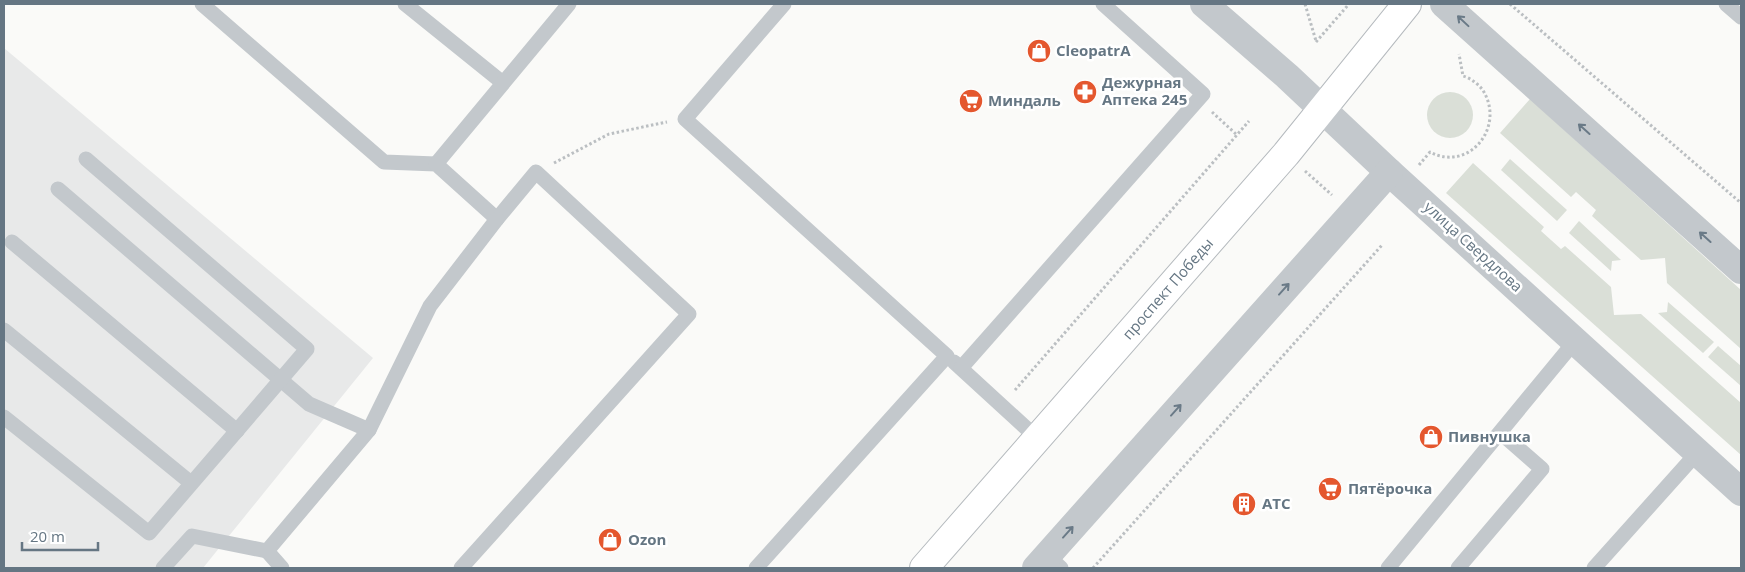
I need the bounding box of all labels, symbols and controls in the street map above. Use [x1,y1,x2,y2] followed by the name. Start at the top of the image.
[1456,15,1469,27] one-way arrow
[1026,38,1052,64] shop icon: CleopatrA
[1056,40,1131,60] place label: CleopatrA
[1102,72,1187,109] place label: Дежурная Аптека 245
[1072,79,1098,105] pharmacy icon: Дежурная Аптека 245
[958,88,984,114] supermarket icon: Миндаль
[988,90,1061,110] place label: Миндаль
[1577,123,1590,135] one-way arrow
[1420,197,1527,296] street label: улица Свердлова
[1698,232,1711,243] one-way arrow
[1118,233,1217,343] street label: проспект Победы
[1278,282,1290,295] one-way arrow
[1170,404,1182,417] one-way arrow
[1418,424,1444,450] shop icon: Пивнушка
[1448,426,1531,446] place label: Пивнушка
[1317,476,1343,502] supermarket icon: Пятёрочка
[1348,478,1432,498] place label: Пятёрочка
[1231,491,1257,517] building icon: АТС
[1262,493,1291,513] place label: АТС
[22,520,99,552] scale bar
[1062,525,1074,538] one-way arrow
[30,526,65,546] text: 20 m
[597,527,623,553] shop icon: Ozon
[628,529,666,549] place label: Ozon

